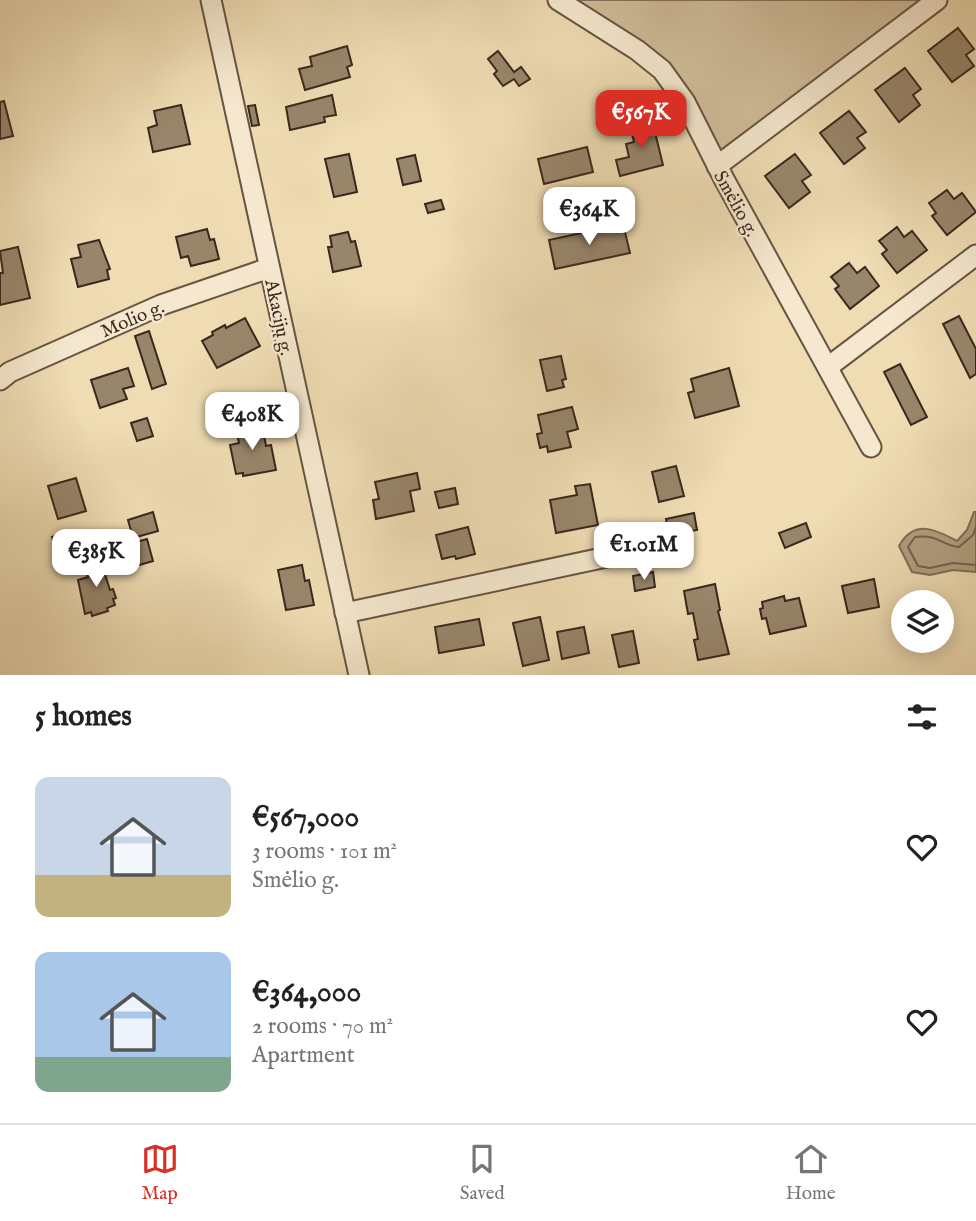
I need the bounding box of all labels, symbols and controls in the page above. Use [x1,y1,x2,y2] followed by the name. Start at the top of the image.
[592,90,690,150] pin: €567K
[612,98,670,127] text: €567K
[707,167,763,241] street label: Smėlio g.
[540,188,638,247] pin: €364K
[559,195,619,224] text: €364K
[258,276,298,358] street label: Akacijų g.
[97,296,168,344] street label: Molio g.
[203,392,301,452] pin: €408K
[221,400,283,429] text: €408K
[587,522,701,582] pin: €1.01M
[47,530,145,589] pin: €385K
[610,530,678,559] text: €1.01M
[68,537,124,566] text: €385K
[891,590,954,653] map controls
[891,590,954,653] button: layers
[35,698,132,736] text: 5 homes
[903,698,941,736] icon: filters
[252,799,359,837] text: €567,000
[91,805,175,889] icon: home
[903,828,941,866] icon: heart
[252,837,397,866] text: 3 rooms · 101 m²
[252,866,339,895] text: Smėlio g.
[252,974,361,1012] text: €364,000
[91,980,175,1064] icon: home
[903,1003,941,1041] icon: heart
[252,1012,393,1041] text: 2 rooms · 70 m²
[252,1041,355,1070] text: Apartment
[141,1140,179,1206] tab: Map
[460,1140,505,1206] tab: Saved
[786,1140,835,1206] tab: Home

